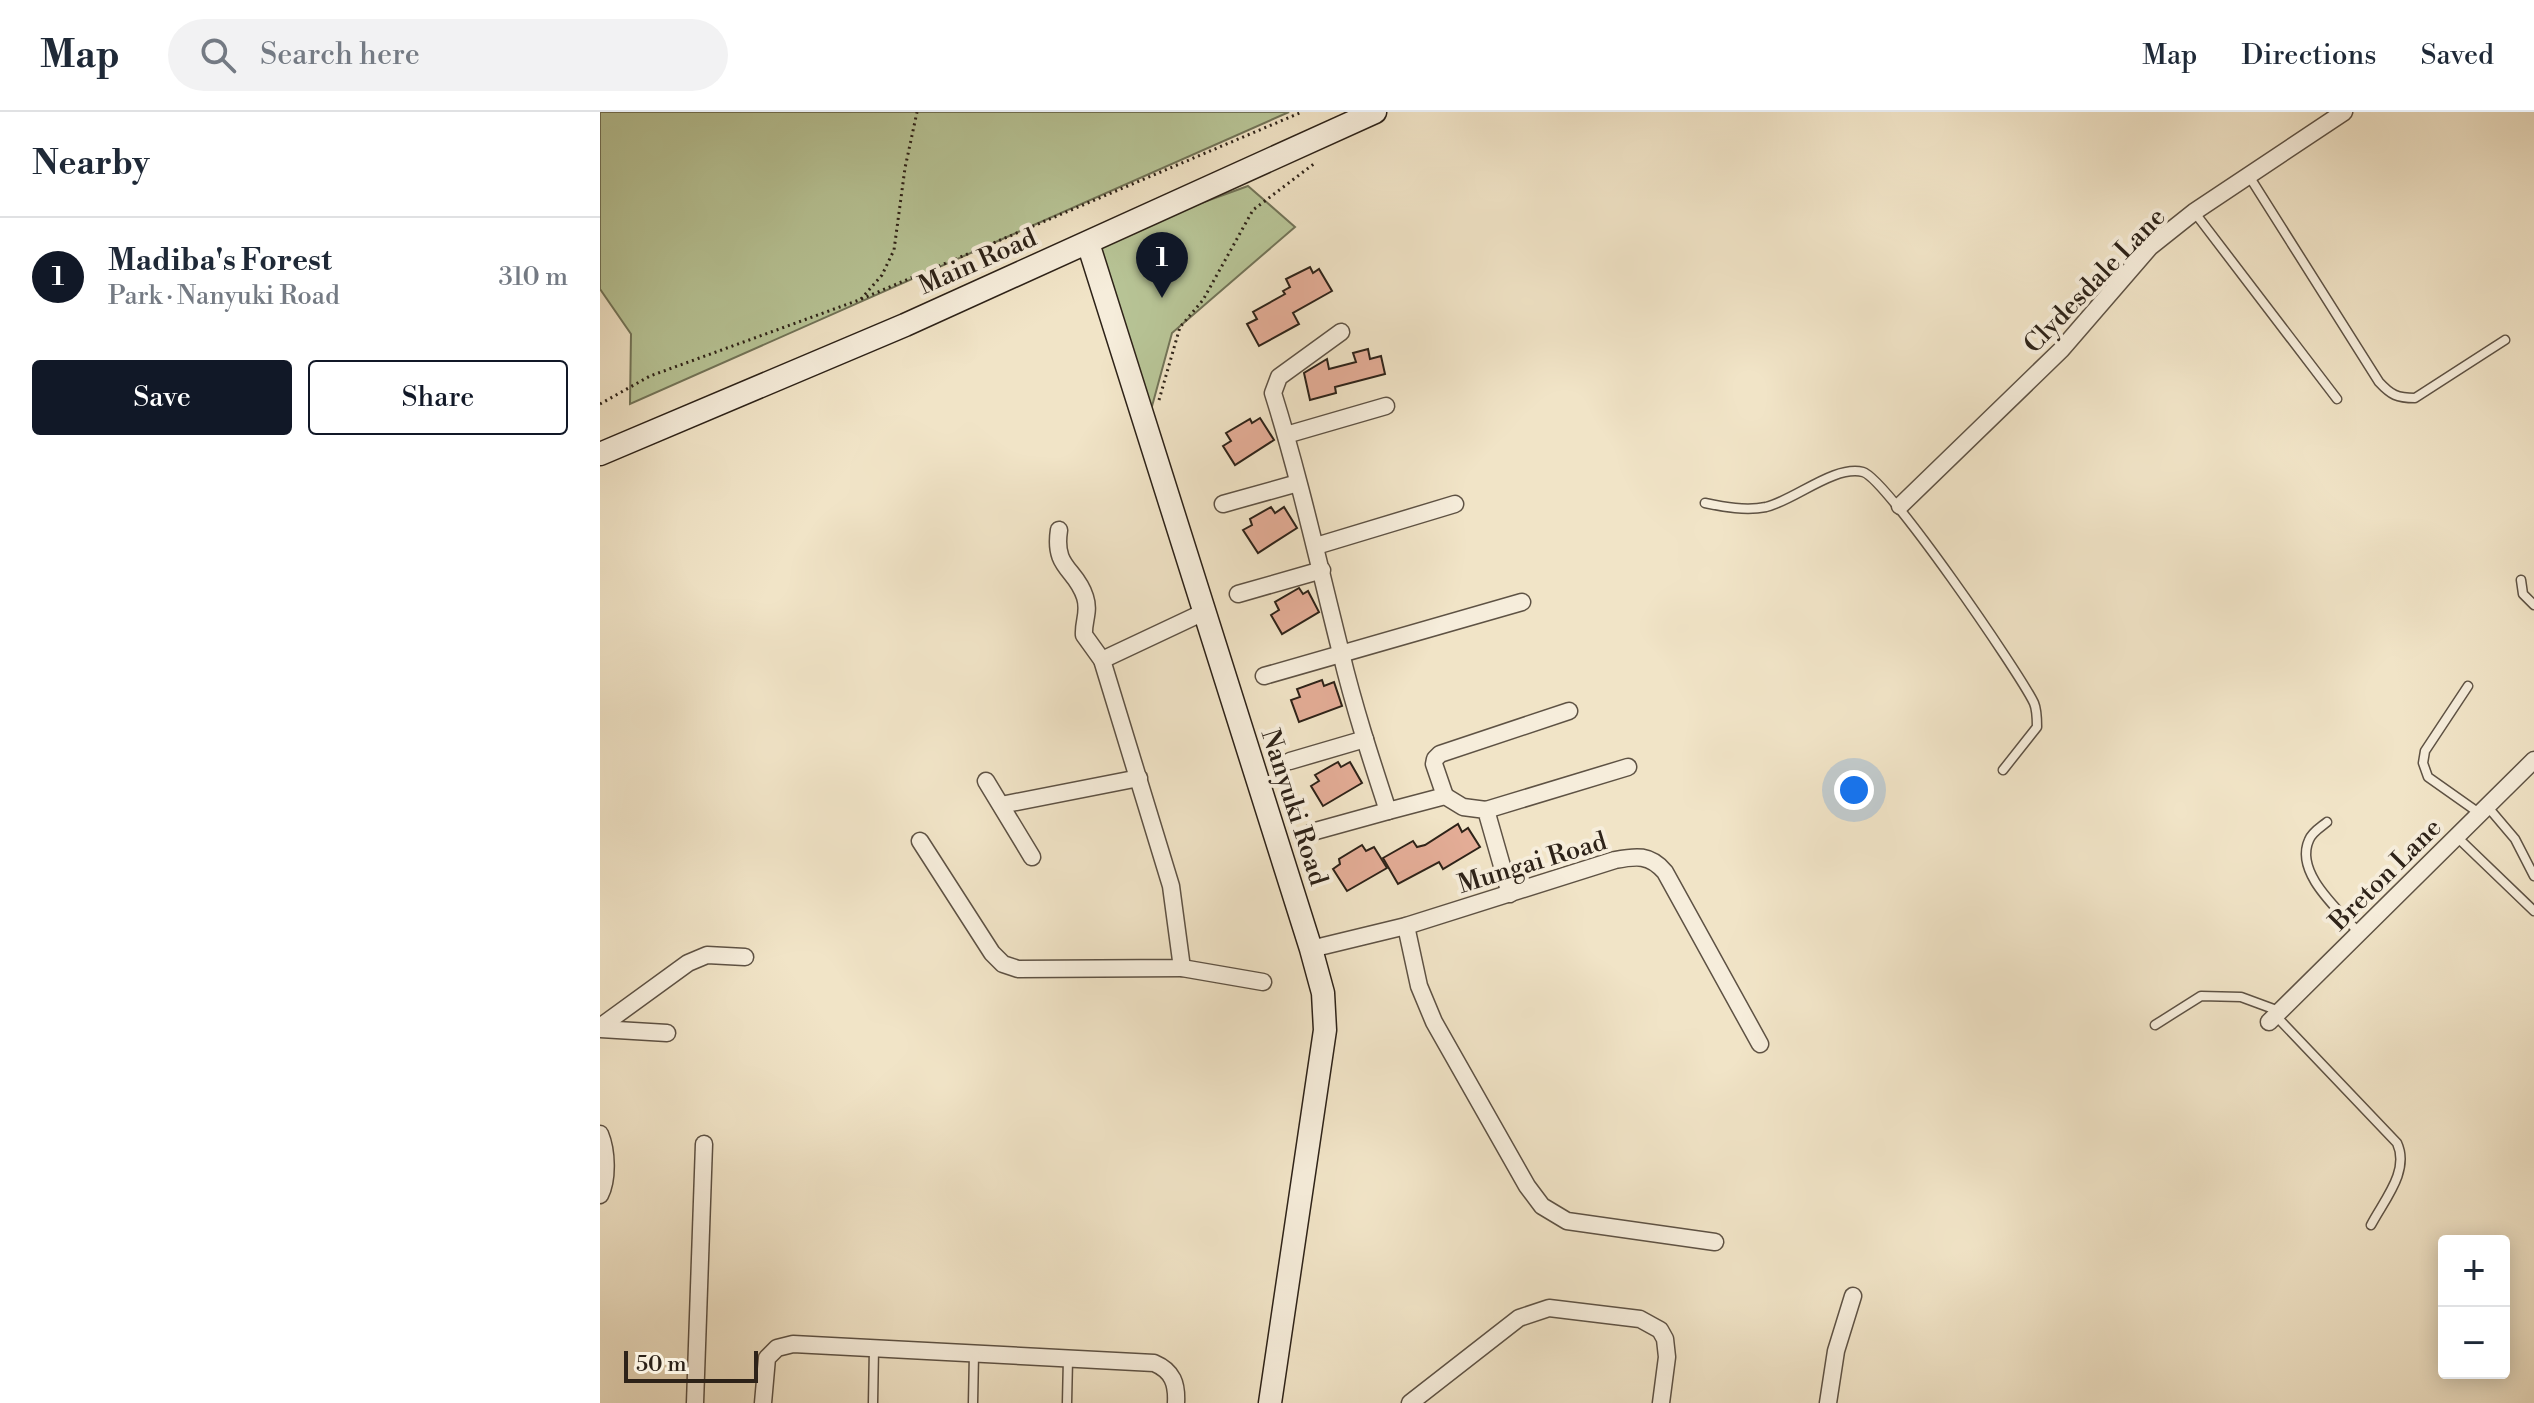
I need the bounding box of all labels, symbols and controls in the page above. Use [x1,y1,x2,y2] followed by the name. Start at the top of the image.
[168,19,728,91] search box
[40,32,120,79] text: Map
[196,33,240,77] icon: search
[260,36,420,74] text: Search here
[2142,38,2197,73] text: Map
[2241,38,2376,73] text: Directions
[2420,38,2494,73] text: Saved
[32,143,150,185] text: Nearby
[2017,201,2172,360] street label: Clydesdale Lane
[913,222,1042,302] street label: Main Road
[1136,232,1188,298] pin: 1
[108,242,332,280] text: Madiba's Forest
[52,261,64,293] text: 1
[499,261,568,293] text: 310 m
[108,280,340,312] text: Park · Nanyuki Road
[32,360,292,435] button: Save
[308,360,568,435] button: Share
[1254,725,1334,890] street label: Nanyuki Road
[1834,770,1874,810] your location
[2322,812,2449,938] street label: Breton Lane
[1454,825,1611,901] street label: Mungai Road
[2438,1235,2510,1379] map controls
[2438,1235,2510,1307] button: +
[2438,1307,2510,1379] button: −
[624,1347,758,1383] scale bar
[636,1351,687,1378] text: 50 m

